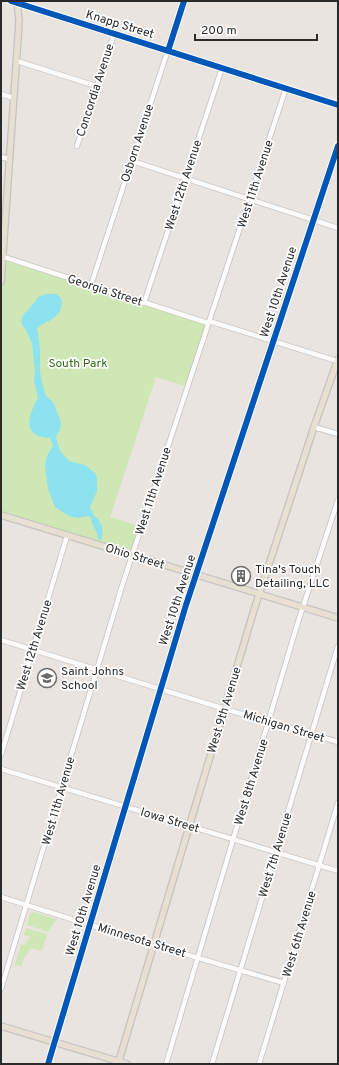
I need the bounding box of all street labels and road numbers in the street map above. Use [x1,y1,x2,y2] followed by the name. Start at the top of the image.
[84,7,156,43] street label: Knapp Street
[73,42,119,139] street label: Concordia Avenue
[118,102,158,185] street label: Osborn Avenue
[162,138,206,233] street label: West 12th Avenue
[234,138,278,230] street label: West 11th Avenue
[257,245,301,340] street label: West 10th Avenue
[65,271,144,311] street label: Georgia Street
[132,445,176,537] street label: West 11th Avenue
[103,540,166,574] street label: Ohio Street
[156,553,200,648] street label: West 10th Avenue
[14,598,56,693] street label: West 12th Avenue
[204,665,246,756] street label: West 9th Avenue
[241,707,326,747] street label: Michigan Street
[231,737,273,828] street label: West 8th Avenue
[39,755,79,847] street label: West 11th Avenue
[138,804,201,837] street label: Iowa Street
[255,811,296,900] street label: West 7th Avenue
[62,863,105,958] street label: West 10th Avenue
[279,889,321,980] street label: West 6th Avenue
[96,920,188,962] street label: Minnesota Street

